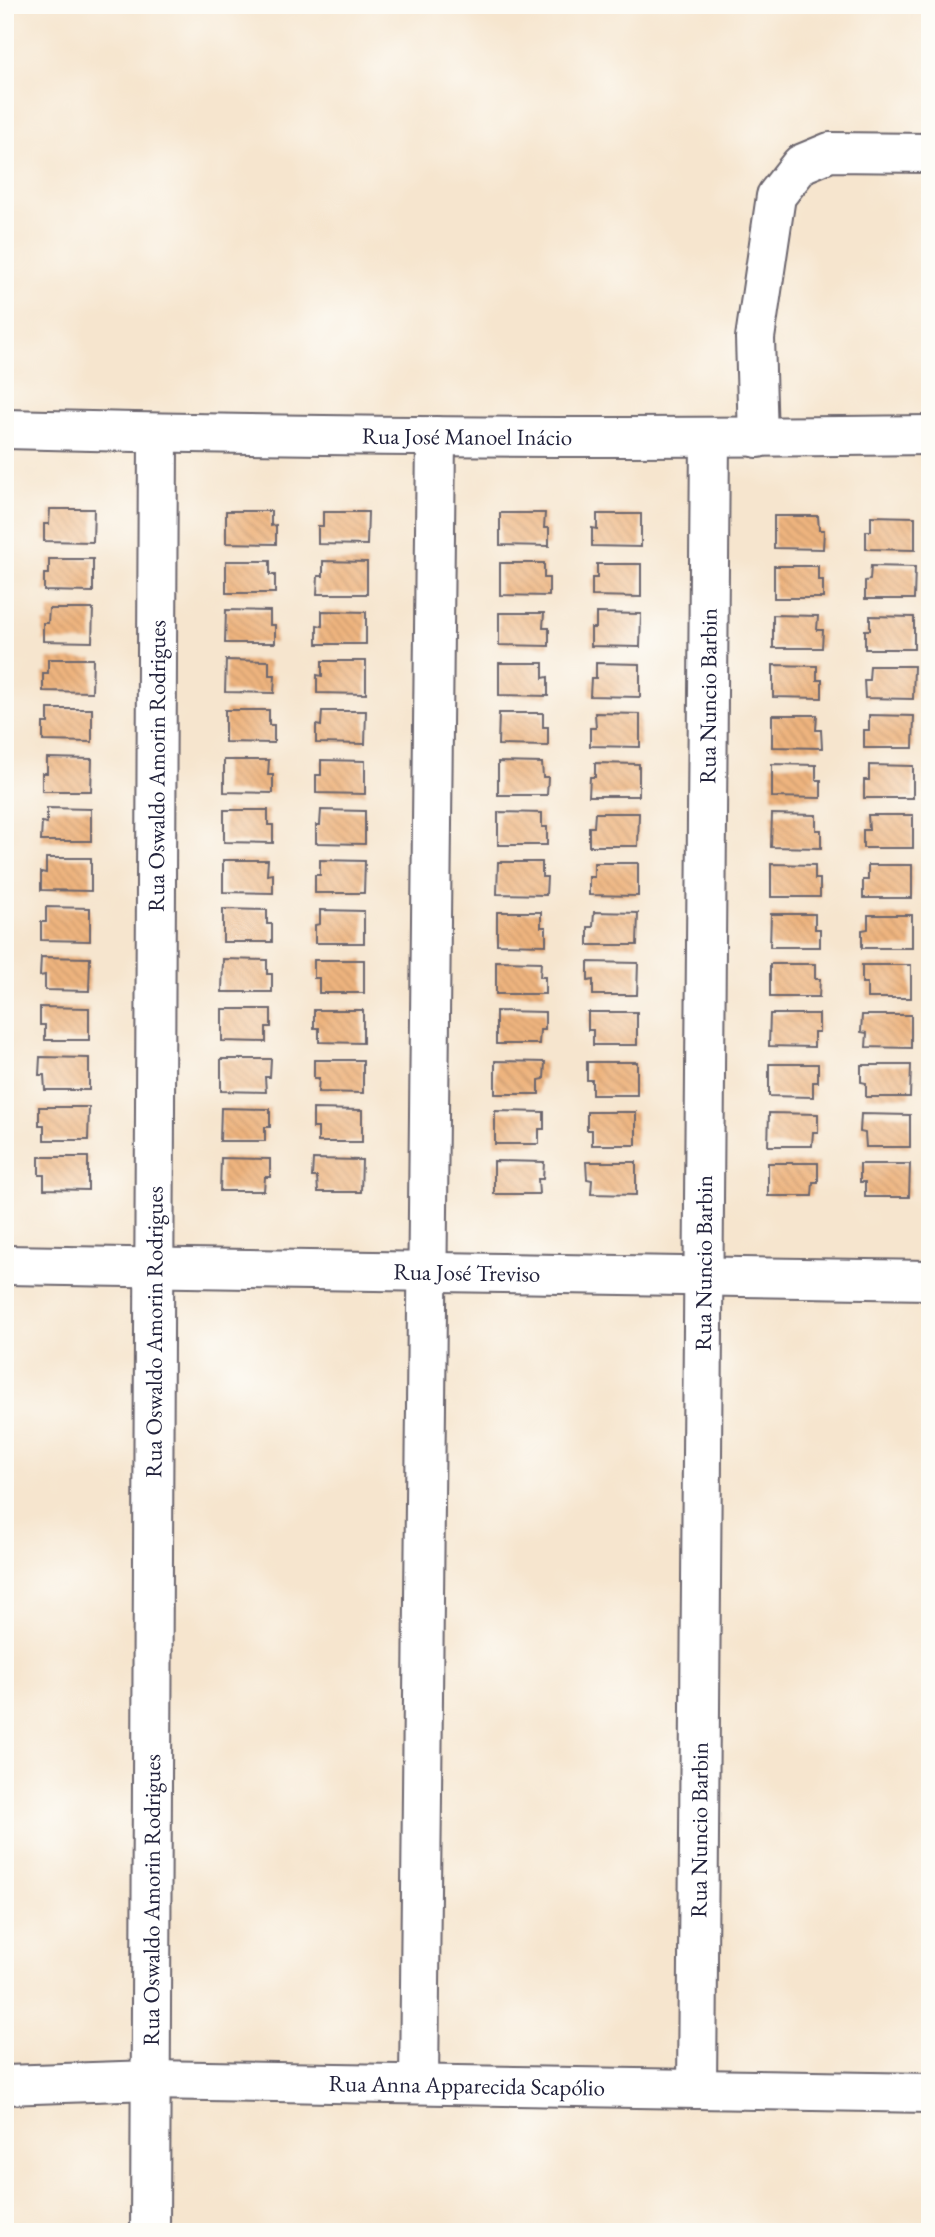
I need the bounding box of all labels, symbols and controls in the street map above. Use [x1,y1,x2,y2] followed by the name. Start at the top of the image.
[362,421,572,452] street label: Rua José Manoel Inácio
[692,608,724,784] street label: Rua Nuncio Barbin
[141,620,172,912] street label: Rua Oswaldo Amorin Rodrigues
[688,1175,719,1351] street label: Rua Nuncio Barbin
[138,1186,170,1478] street label: Rua Oswaldo Amorin Rodrigues
[393,1256,541,1289] street label: Rua José Treviso
[683,1742,715,1918] street label: Rua Nuncio Barbin
[136,1754,167,2046] street label: Rua Oswaldo Amorin Rodrigues
[329,2068,605,2103] street label: Rua Anna Apparecida Scapólio

